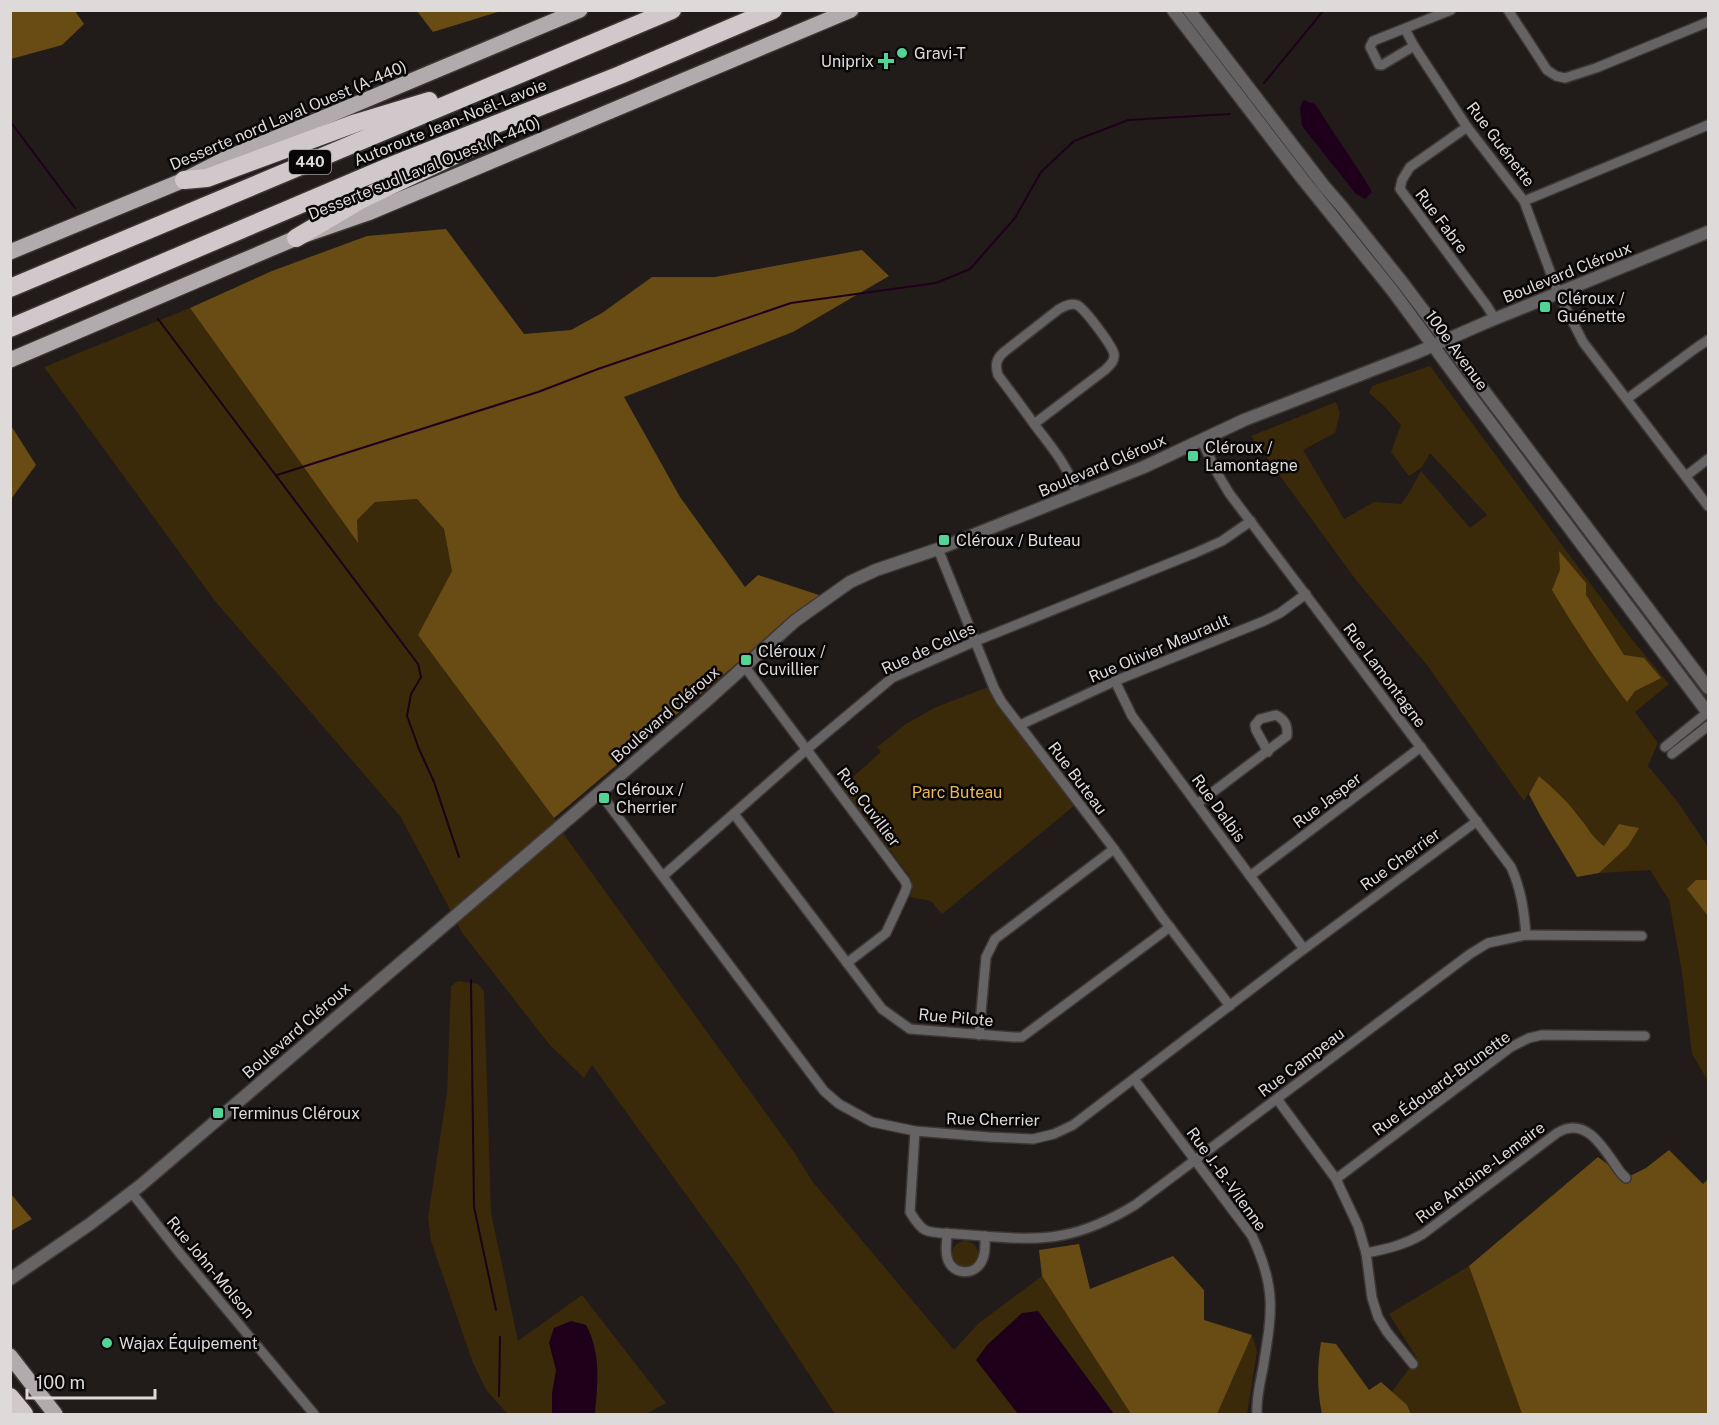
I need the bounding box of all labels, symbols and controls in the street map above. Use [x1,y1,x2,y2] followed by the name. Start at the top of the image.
[914,44,966,63] place label: Gravi-T
[895,46,909,60] marker: Gravi-T
[821,52,874,71] place label: Uniprix
[879,54,893,68] marker: Uniprix
[166,56,410,174] street label: Desserte nord Laval Ouest (A-440)
[351,75,549,170] street label: Autoroute Jean-Noël-Lavoie
[1463,98,1539,190] street label: Rue Guénette
[305,113,543,224] street label: Desserte sud Laval Ouest (A-440)
[289,150,331,174] road number: 440
[1411,185,1472,257] street label: Rue Fabre
[1500,238,1634,307] street label: Boulevard Cléroux
[1557,289,1626,326] place label: Cléroux / Guénette
[1538,300,1552,314] marker: Cléroux / Guénette
[1421,307,1492,394] street label: 100e Avenue
[1036,430,1169,501] street label: Boulevard Cléroux
[1205,438,1298,475] place label: Cléroux / Lamontagne
[1186,449,1200,463] marker: Cléroux / Lamontagne
[956,531,1081,550] place label: Cléroux / Buteau
[937,533,951,547] marker: Cléroux / Buteau
[1086,610,1233,687] street label: Rue Olivier Maurault
[878,618,978,678] street label: Rue de Celles
[1339,619,1430,731] street label: Rue Lamontagne
[758,642,826,679] place label: Cléroux / Cuvillier
[739,653,753,667] marker: Cléroux / Cuvillier
[607,662,723,766] street label: Boulevard Cléroux
[1044,738,1111,818] street label: Rue Buteau
[833,764,904,851] street label: Rue Cuvillier
[1289,769,1365,832] street label: Rue Jasper
[1188,771,1250,846] street label: Rue Dalbis
[616,780,684,817] place label: Cléroux / Cherrier
[912,783,1002,802] park label: Parc Buteau
[597,791,611,805] marker: Cléroux / Cherrier
[1357,824,1444,895] street label: Rue Cherrier
[238,978,354,1082] street label: Boulevard Cléroux
[918,1005,994,1030] street label: Rue Pilote
[1254,1024,1348,1101] street label: Rue Campeau
[1368,1026,1514,1140] street label: Rue Édouard-Brunette
[230,1104,360,1123] place label: Terminus Cléroux
[211,1106,225,1120] marker: Terminus Cléroux
[946,1109,1040,1130] street label: Rue Cherrier
[1412,1118,1549,1227] street label: Rue Antoine-Lemaire
[1183,1124,1271,1235] street label: Rue J.-B.-Vilenne
[163,1213,259,1322] street label: Rue John-Molson
[119,1333,258,1353] place label: Wajax Équipement
[100,1336,114,1350] marker: Wajax Équipement
[27,1362,154,1400] scale bar
[36,1372,85,1393] text: 100 m

